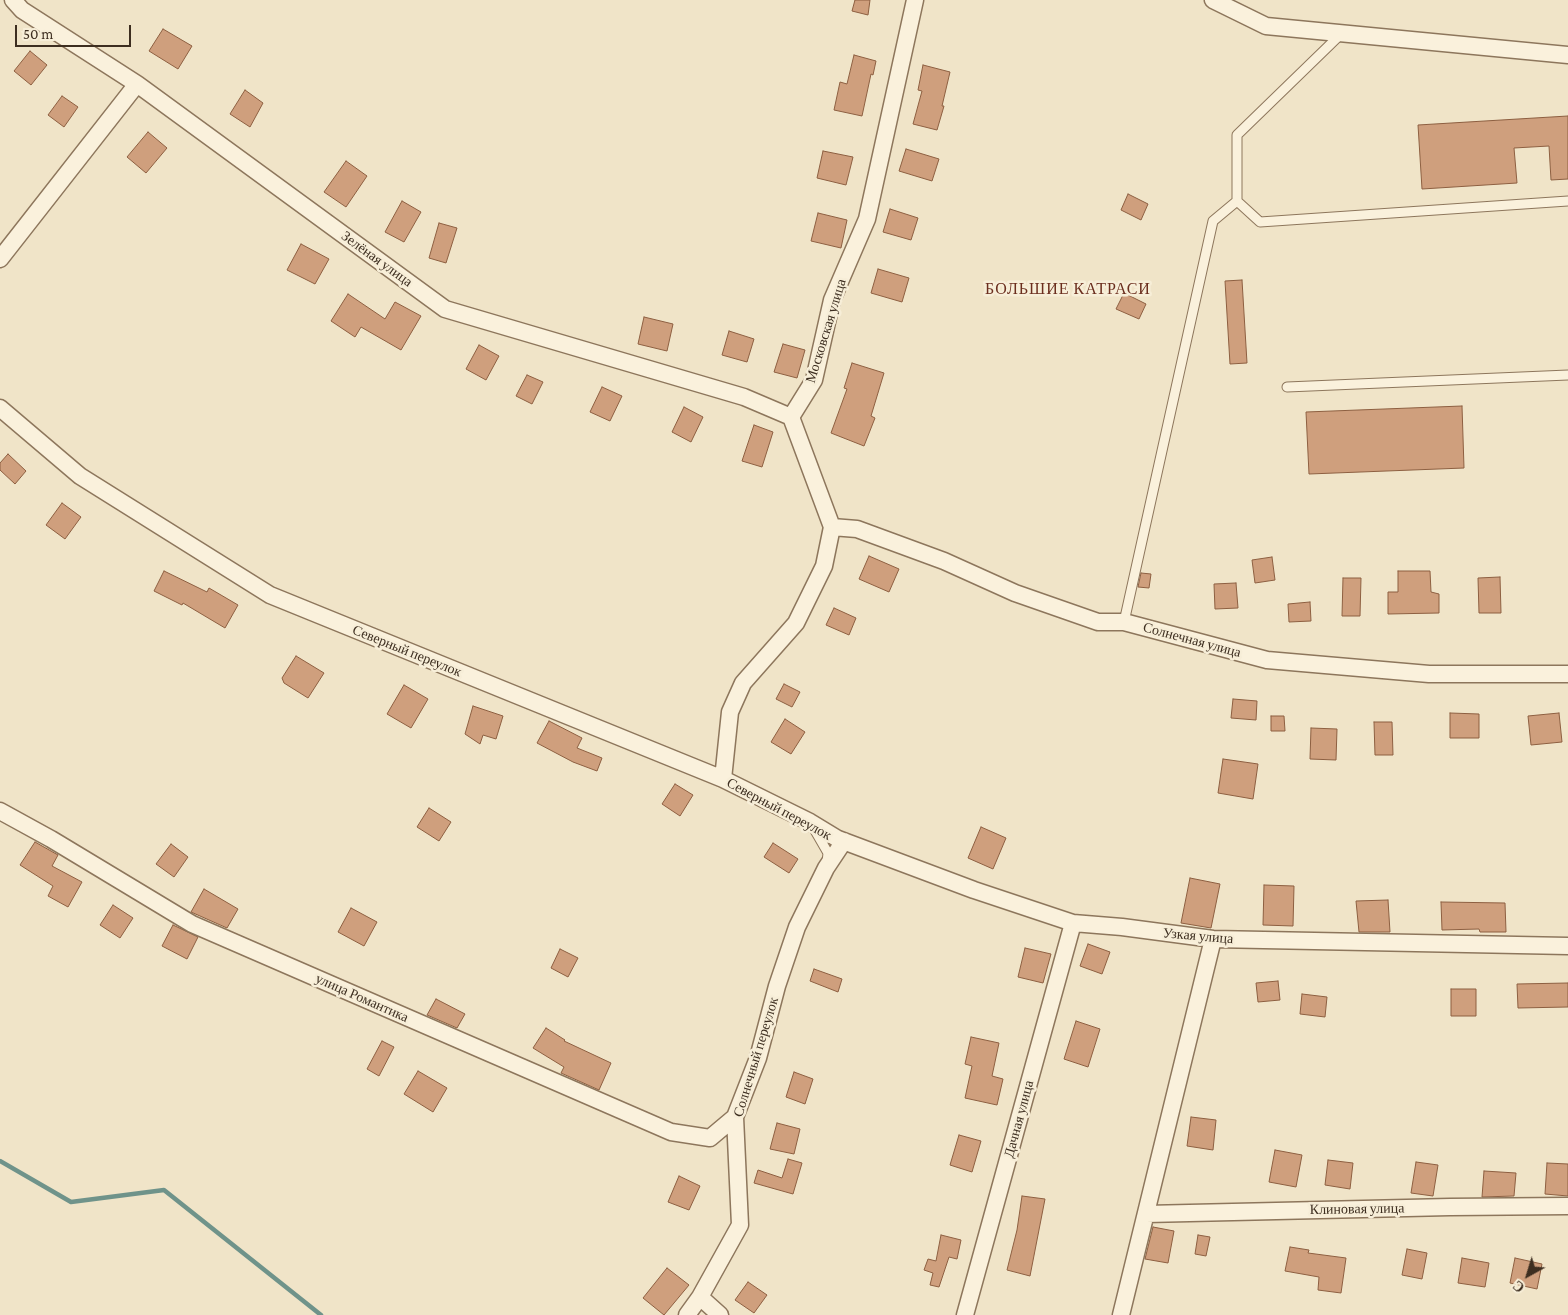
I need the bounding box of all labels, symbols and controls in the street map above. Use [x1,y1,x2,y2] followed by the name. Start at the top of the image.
[18,15,134,47] scale bar
[23,26,53,42] text: 50 m
[338,228,416,290] street label: Зелёная улица
[802,277,850,385] street label: Московская улица
[983,279,1153,299] district label: БОЛЬШИЕ КАТРАСИ
[1141,619,1243,661] street label: Солнечная улица
[350,621,464,681] street label: Северный переулок
[724,774,834,844] street label: Северный переулок
[1162,925,1234,947] street label: Узкая улица
[313,970,411,1026] street label: улица Романтика
[730,995,782,1119] street label: Солнечный переулок
[1001,1078,1037,1160] street label: Дачная улица
[1310,1200,1404,1218] street label: Клиновая улица
[1503,1250,1553,1300] north arrow
[1510,1277,1528,1296] text: С

